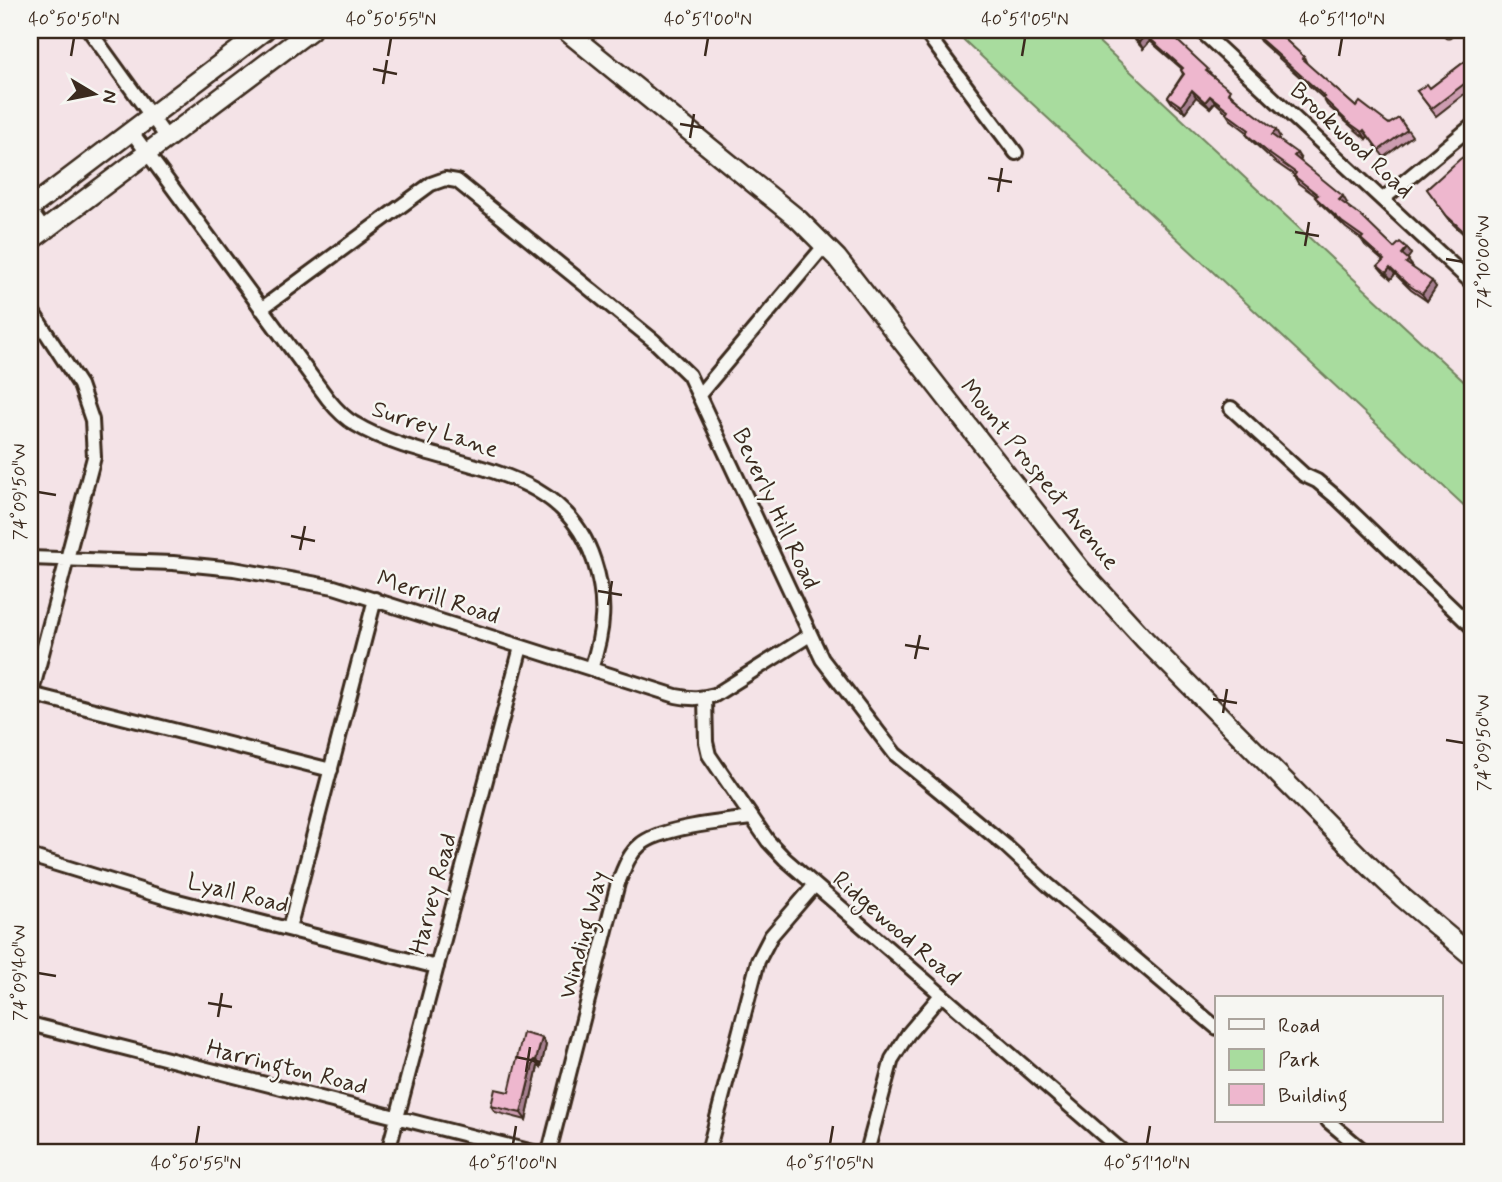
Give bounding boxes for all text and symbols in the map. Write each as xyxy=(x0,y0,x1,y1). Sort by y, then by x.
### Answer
text: 40°50'50"N xyxy=(28,8,120,32)
text: 40°50'55"N xyxy=(346,8,436,32)
text: 40°51'00"N xyxy=(664,8,752,32)
text: 40°51'05"N xyxy=(981,8,1069,32)
text: 40°51'10"N xyxy=(1299,8,1385,32)
north arrow xyxy=(60,60,130,130)
street label: Brookwood Road xyxy=(1283,76,1419,206)
text: N xyxy=(96,88,123,105)
text: 74°10'00"W xyxy=(1472,215,1496,309)
street label: Mount Prospect Avenue xyxy=(952,373,1126,577)
street label: Surrey Lane xyxy=(368,394,503,466)
street label: Beverly Hill Road xyxy=(724,423,826,595)
text: 74°09'50"W xyxy=(8,444,32,540)
street label: Merrill Road xyxy=(373,564,503,632)
text: 74°09'50"W xyxy=(1472,695,1496,791)
street label: Harvey Road xyxy=(403,830,465,958)
street label: Ridgewood Road xyxy=(824,865,967,995)
street label: Lyall Road xyxy=(184,866,292,922)
street label: Winding Way xyxy=(552,868,619,1003)
text: 74°09'40"W xyxy=(8,925,32,1021)
legend xyxy=(1215,996,1442,1122)
text: Road xyxy=(1278,1012,1320,1040)
street label: Harrington Road xyxy=(203,1033,371,1106)
text: Park xyxy=(1278,1046,1320,1074)
text: Building xyxy=(1278,1082,1348,1112)
text: 40°50'55"N xyxy=(151,1152,241,1176)
text: 40°51'00"N xyxy=(469,1152,557,1176)
text: 40°51'05"N xyxy=(786,1152,874,1176)
text: 40°51'10"N xyxy=(1104,1152,1190,1176)

